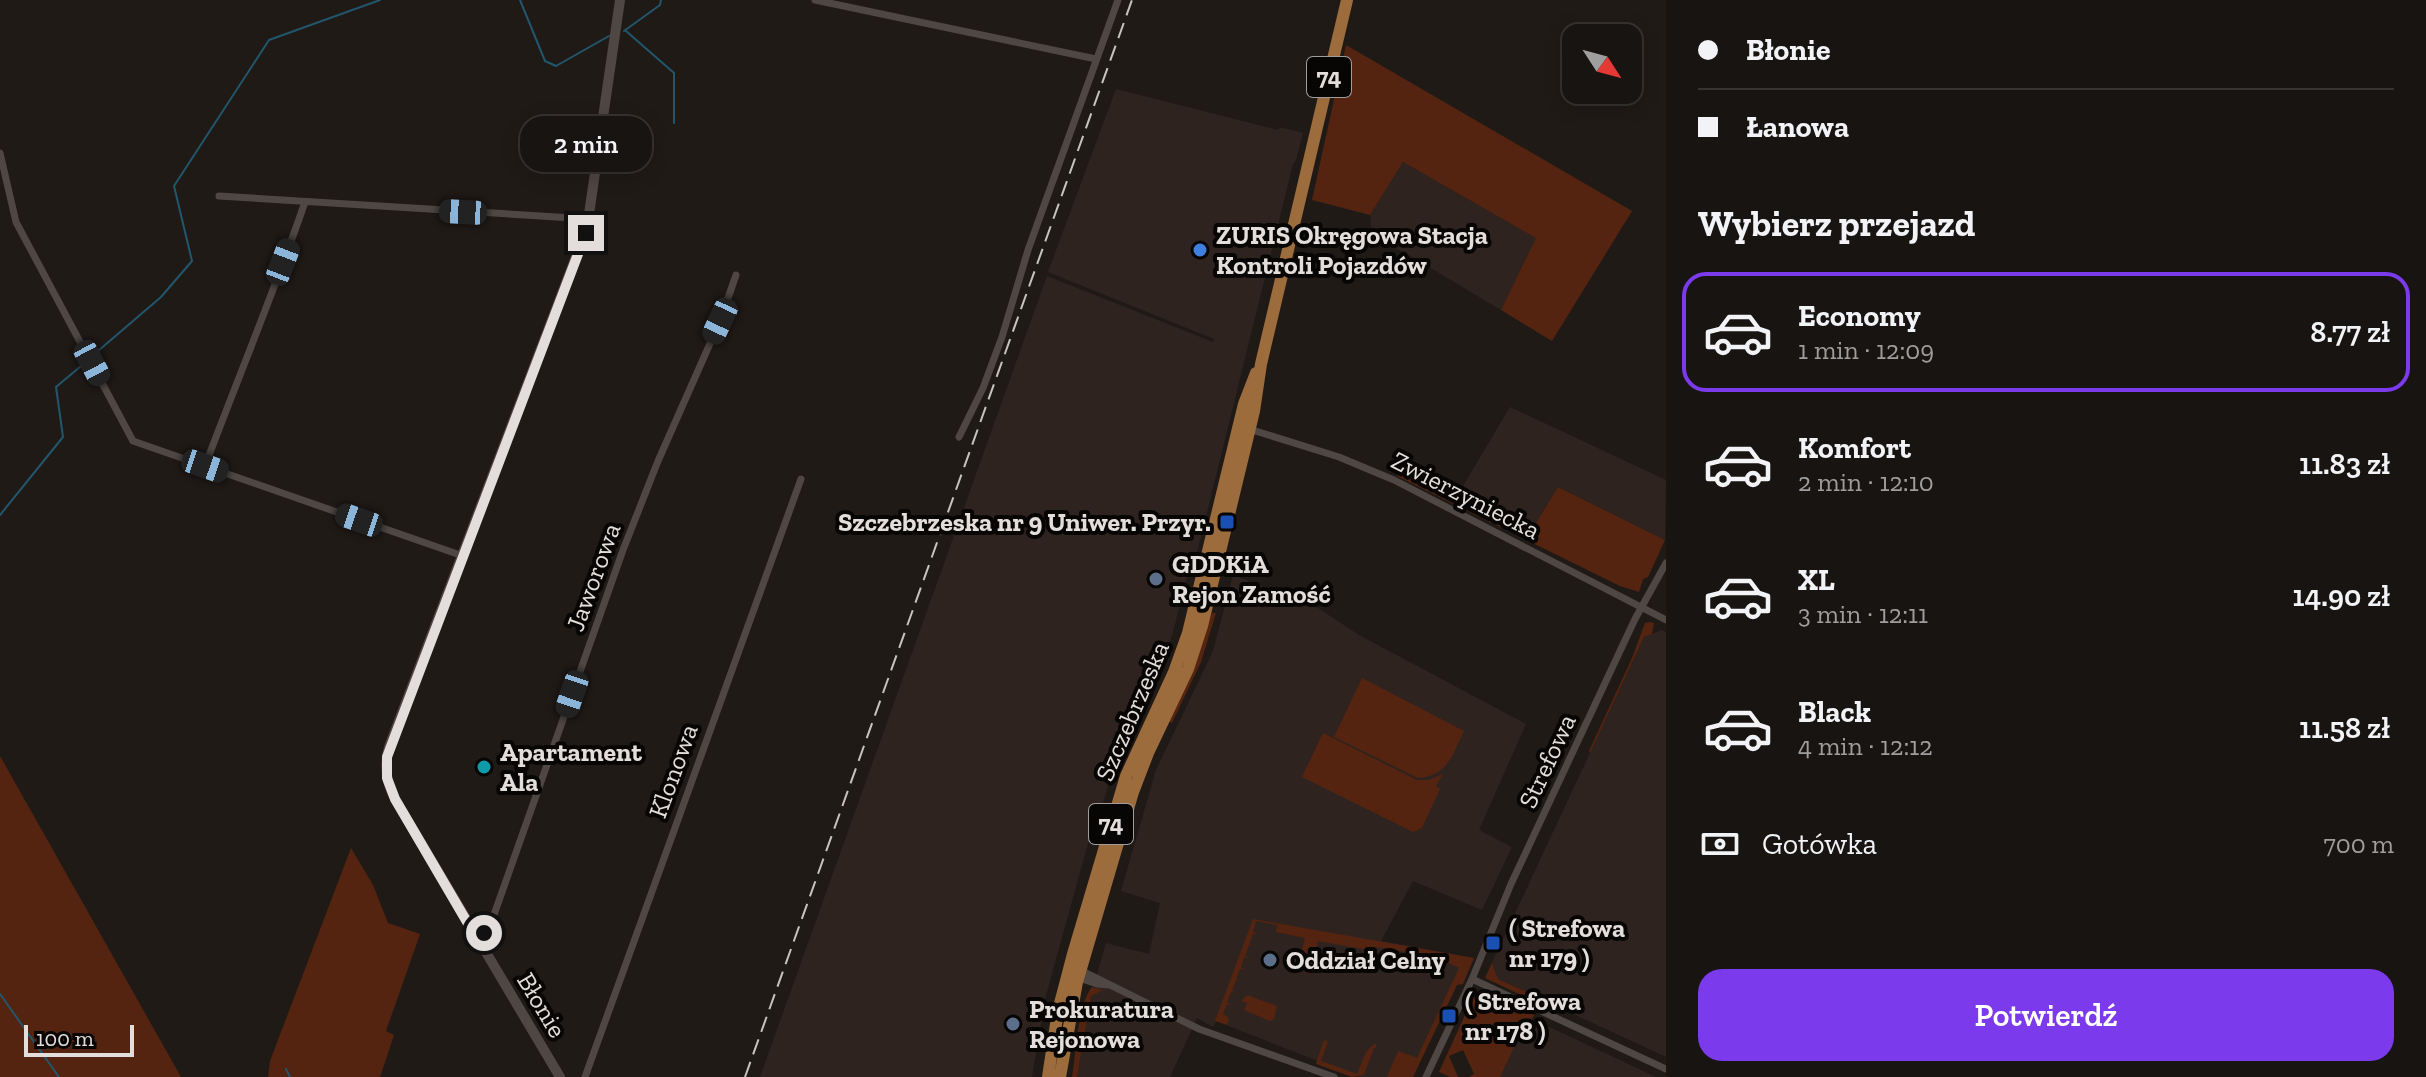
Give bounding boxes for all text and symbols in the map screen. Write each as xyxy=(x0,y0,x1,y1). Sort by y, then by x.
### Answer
north arrow xyxy=(1562,24,1642,104)
map controls xyxy=(1562,24,1642,104)
text: Błonie xyxy=(1746,32,1830,68)
road number: 74 xyxy=(1307,57,1351,97)
text: Łanowa xyxy=(1746,109,1849,145)
callout: 2 min xyxy=(520,117,652,173)
text: 2 min xyxy=(554,128,618,160)
car xyxy=(438,199,488,225)
text: Wybierz przejazd xyxy=(1698,202,1975,245)
route end xyxy=(568,215,604,251)
place label: ZURIS Okręgowa Stacja Kontroli Pojazdów xyxy=(1216,219,1488,281)
car xyxy=(263,235,303,289)
marker: ZURIS Okręgowa Stacja Kontroli Pojazdów xyxy=(1191,241,1209,259)
car xyxy=(699,294,741,348)
icon: car xyxy=(1702,296,1774,368)
text: Economy xyxy=(1798,298,1921,334)
text: 8.77 zł xyxy=(2310,314,2390,350)
text: 1 min · 12:09 xyxy=(1798,334,1934,366)
car xyxy=(70,336,114,390)
icon: car xyxy=(1702,428,1774,500)
text: Komfort xyxy=(1798,430,1911,466)
street label: Zwierzyniecka xyxy=(1386,444,1546,546)
text: 11.83 zł xyxy=(2299,446,2390,482)
car xyxy=(178,447,232,485)
text: 2 min · 12:10 xyxy=(1798,466,1934,498)
car xyxy=(332,501,386,539)
place label: Szczebrzeska nr 9 Uniwer. Przyr. xyxy=(838,506,1211,538)
marker: Szczebrzeska nr 9 Uniwer. Przyr. xyxy=(1218,513,1236,531)
street label: Jaworowa xyxy=(559,518,627,635)
place label: GDDKiA Rejon Zamość xyxy=(1172,548,1331,610)
icon: car xyxy=(1702,560,1774,632)
text: XL xyxy=(1798,562,1835,598)
marker: GDDKiA Rejon Zamość xyxy=(1147,570,1165,588)
text: 14.90 zł xyxy=(2293,578,2390,614)
text: 3 min · 12:11 xyxy=(1798,598,1928,630)
street label: Szczebrzeska xyxy=(1088,636,1176,786)
car xyxy=(553,667,591,721)
icon: car xyxy=(1702,692,1774,764)
text: Black xyxy=(1798,694,1871,730)
street label: Strefowa xyxy=(1511,708,1583,813)
text: 11.58 zł xyxy=(2299,710,2390,746)
street label: Klonowa xyxy=(641,719,705,822)
text: 4 min · 12:12 xyxy=(1798,730,1933,762)
place label: Apartament Ala xyxy=(500,736,642,798)
marker: Apartament Ala xyxy=(475,758,493,776)
road number: 74 xyxy=(1089,804,1133,844)
icon: cash xyxy=(1698,822,1742,866)
text: Gotówka xyxy=(1762,826,1877,862)
text: 700 m xyxy=(2323,828,2394,860)
place label: ( Strefowa nr 179 ) xyxy=(1509,912,1625,974)
route start xyxy=(466,915,502,951)
marker: ( Strefowa nr 179 ) xyxy=(1484,934,1502,952)
place label: Oddział Celny xyxy=(1286,944,1446,976)
marker: Oddział Celny xyxy=(1261,951,1279,969)
street label: Błonie xyxy=(510,967,574,1043)
button: Potwierdź xyxy=(1698,969,2394,1061)
place label: ( Strefowa nr 178 ) xyxy=(1465,985,1581,1047)
place label: Prokuratura Rejonowa xyxy=(1029,993,1174,1055)
marker: ( Strefowa nr 178 ) xyxy=(1440,1007,1458,1025)
marker: Prokuratura Rejonowa xyxy=(1004,1015,1022,1033)
scale bar xyxy=(24,1021,134,1057)
text: 100 m xyxy=(36,1025,94,1052)

